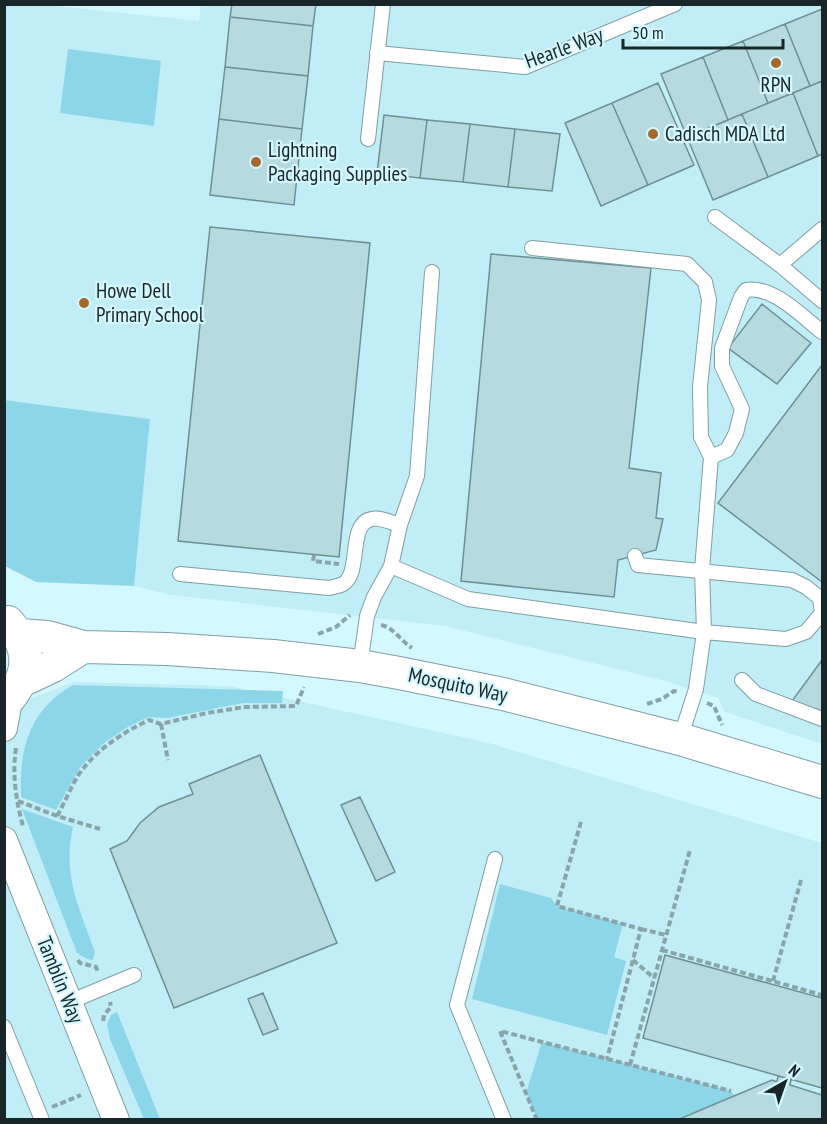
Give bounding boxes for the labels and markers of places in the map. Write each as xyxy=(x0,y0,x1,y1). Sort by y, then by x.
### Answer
marker: RPN xyxy=(769,56,783,70)
place label: RPN xyxy=(761,71,791,98)
place label: Cadisch MDA Ltd xyxy=(665,120,785,147)
marker: Cadisch MDA Ltd xyxy=(646,127,660,141)
place label: Lightning Packaging Supplies xyxy=(268,136,407,187)
marker: Lightning Packaging Supplies xyxy=(249,155,263,169)
place label: Howe Dell Primary School xyxy=(96,277,204,328)
marker: Howe Dell Primary School xyxy=(77,296,91,310)

